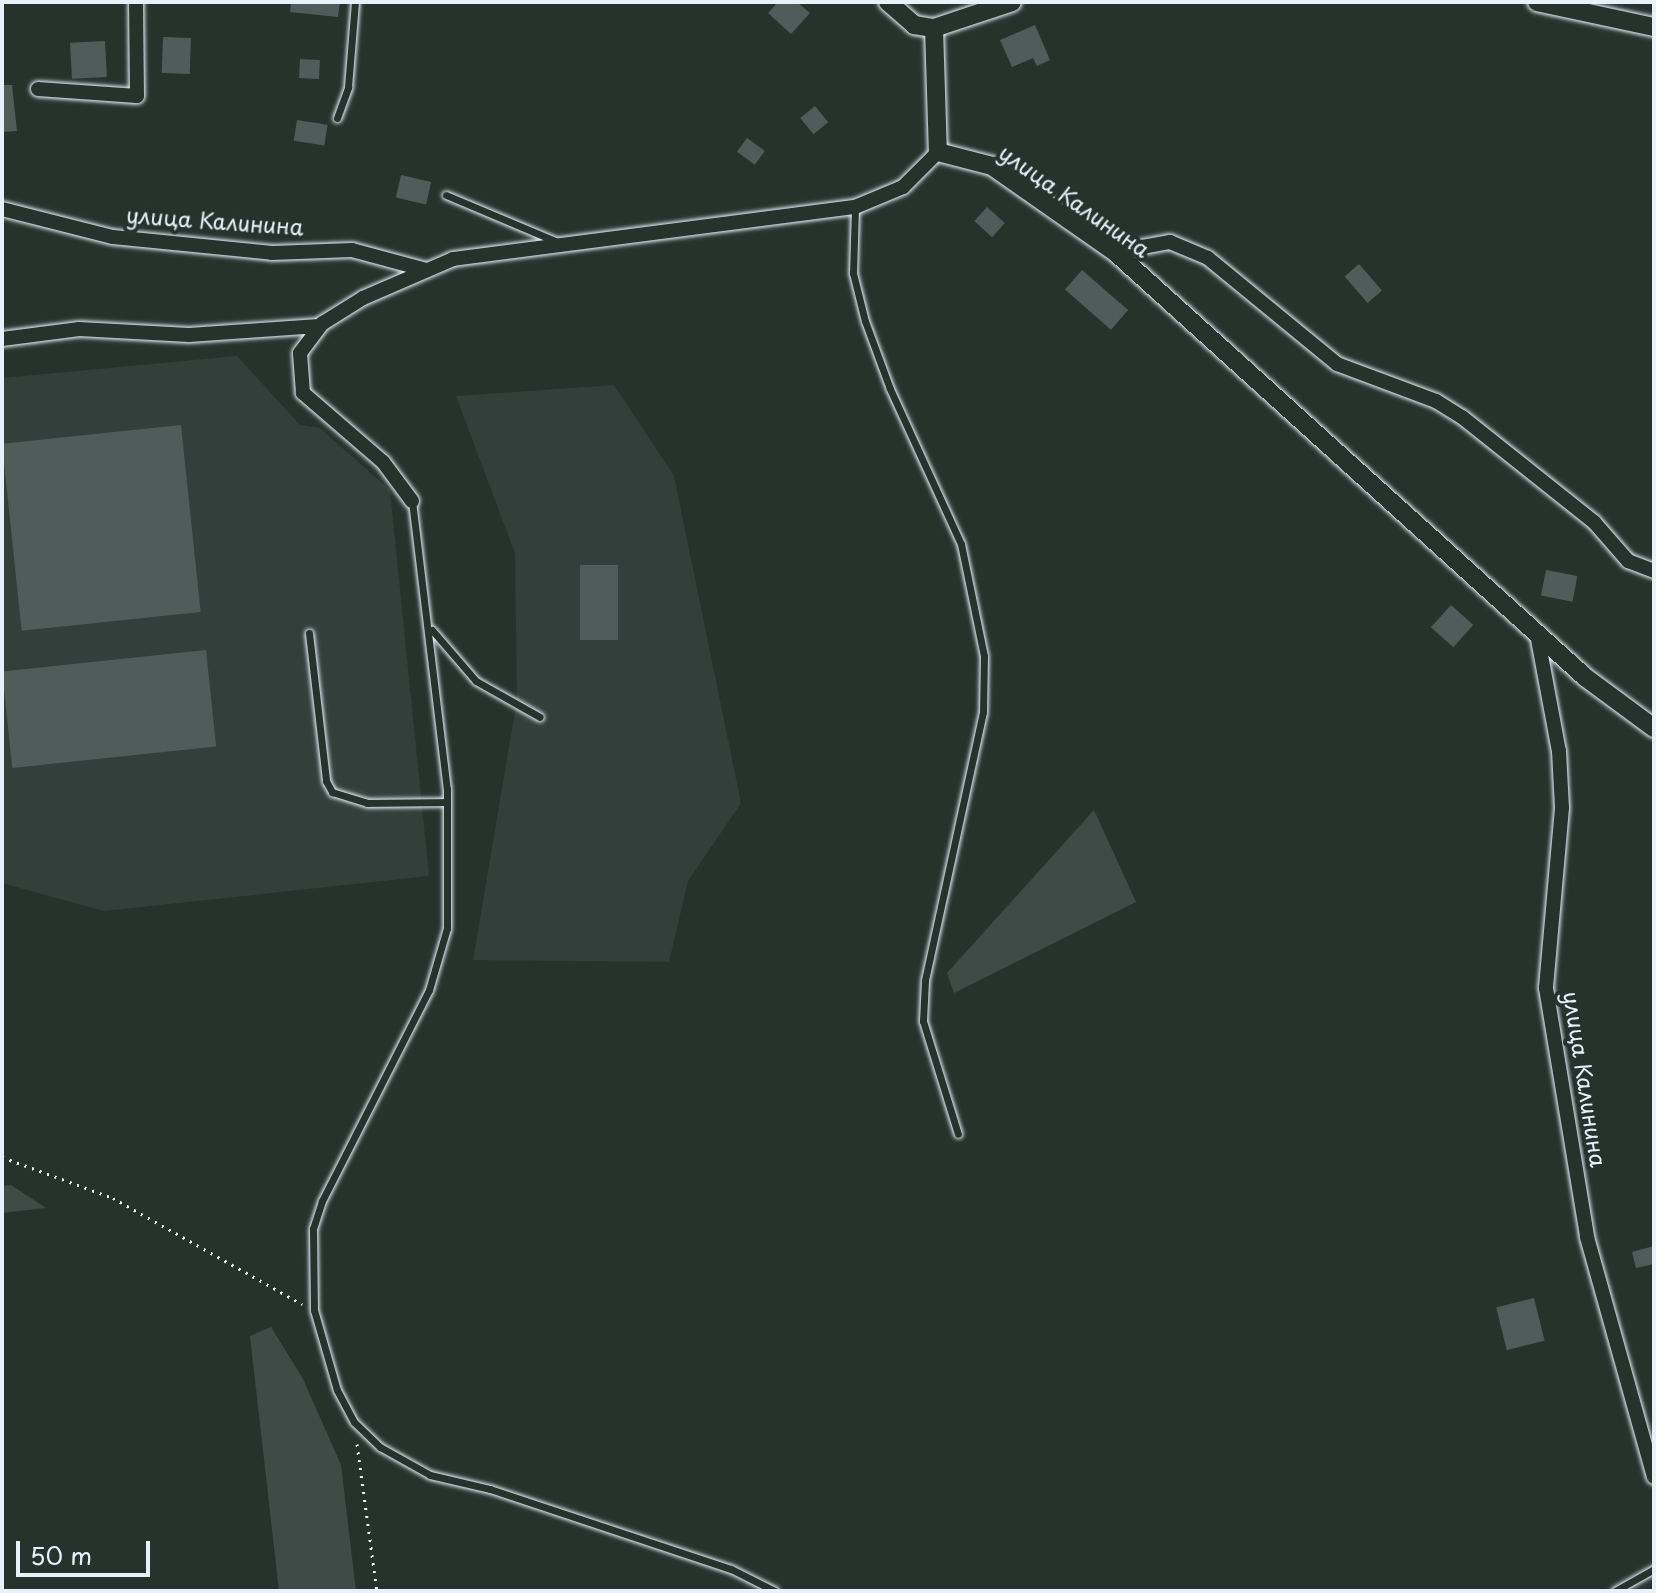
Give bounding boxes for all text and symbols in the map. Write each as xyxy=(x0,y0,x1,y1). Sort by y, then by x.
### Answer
street label: улица Калинина xyxy=(994,138,1156,262)
street label: улица Калинина xyxy=(125,201,305,239)
street label: улица Калинина xyxy=(1559,989,1613,1169)
scale bar xyxy=(20,1525,154,1575)
text: 50 m xyxy=(30,1537,92,1573)

